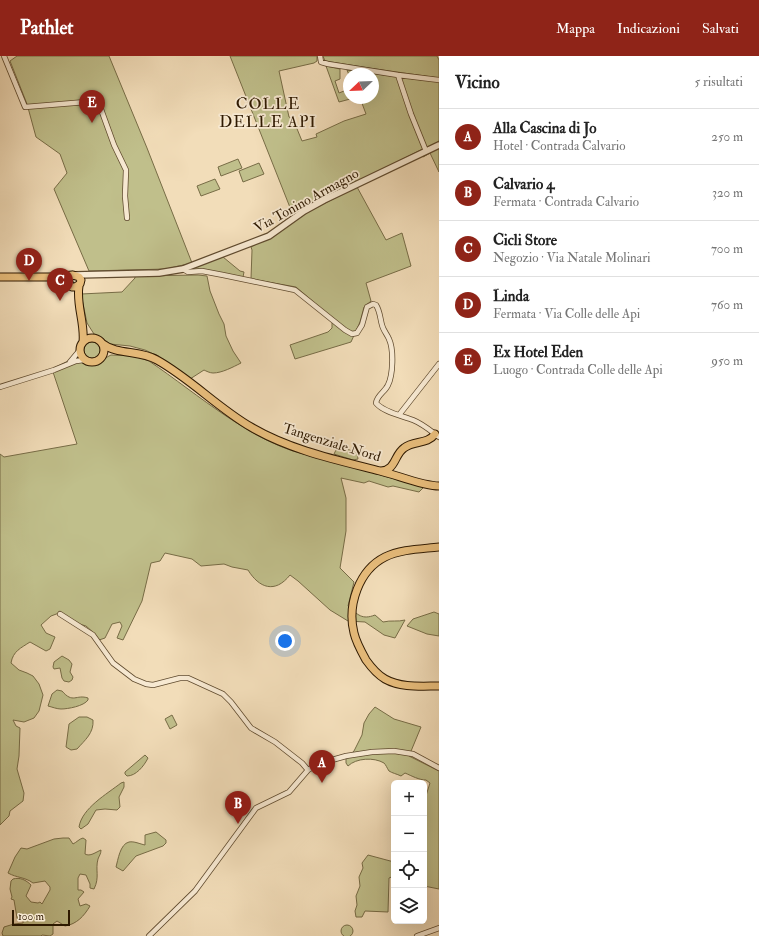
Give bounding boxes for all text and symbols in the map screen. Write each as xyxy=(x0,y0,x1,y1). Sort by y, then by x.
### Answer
text: Pathlet xyxy=(20,16,74,40)
text: Mappa xyxy=(556,20,595,37)
text: Indicazioni xyxy=(617,20,680,37)
text: Salvati xyxy=(702,20,739,37)
north arrow xyxy=(343,68,379,104)
text: Vicino xyxy=(455,72,500,93)
text: 5 risultati xyxy=(695,74,743,90)
pin: E xyxy=(79,90,105,123)
district label: COLLE DELLE API xyxy=(219,94,317,132)
text: Alla Cascina di Jo xyxy=(493,119,596,138)
text: A xyxy=(464,129,472,145)
text: 250 m xyxy=(711,129,743,145)
text: Hotel · Contrada Calvario xyxy=(493,138,626,154)
street label: Via Tonino Armagno xyxy=(251,165,362,236)
text: Calvario 4 xyxy=(493,175,554,194)
text: B xyxy=(464,185,472,201)
text: 320 m xyxy=(712,185,743,201)
text: Fermata · Contrada Calvario xyxy=(493,194,639,210)
text: Cicli Store xyxy=(493,231,557,250)
text: C xyxy=(463,241,473,257)
text: 700 m xyxy=(711,241,743,257)
pin: D xyxy=(16,248,42,281)
text: Negozio · Via Natale Molinari xyxy=(493,250,650,266)
pin: C xyxy=(47,268,73,301)
text: Linda xyxy=(493,287,529,306)
text: D xyxy=(463,297,473,313)
text: 760 m xyxy=(711,297,743,313)
text: Fermata · Via Colle delle Api xyxy=(493,306,640,322)
text: Ex Hotel Eden xyxy=(493,343,583,362)
text: E xyxy=(463,353,473,369)
text: 950 m xyxy=(711,353,743,369)
text: Luogo · Contrada Colle delle Api xyxy=(493,362,663,378)
street label: Tangenziale Nord xyxy=(281,420,383,465)
your location xyxy=(275,631,295,651)
pin: A xyxy=(309,750,335,783)
map controls xyxy=(391,780,427,924)
button: + xyxy=(391,780,427,816)
pin: B xyxy=(225,791,251,824)
button: − xyxy=(391,816,427,852)
button: locate xyxy=(391,852,427,888)
button: layers xyxy=(391,888,427,924)
scale bar xyxy=(12,908,70,927)
text: 100 m xyxy=(18,910,44,923)

